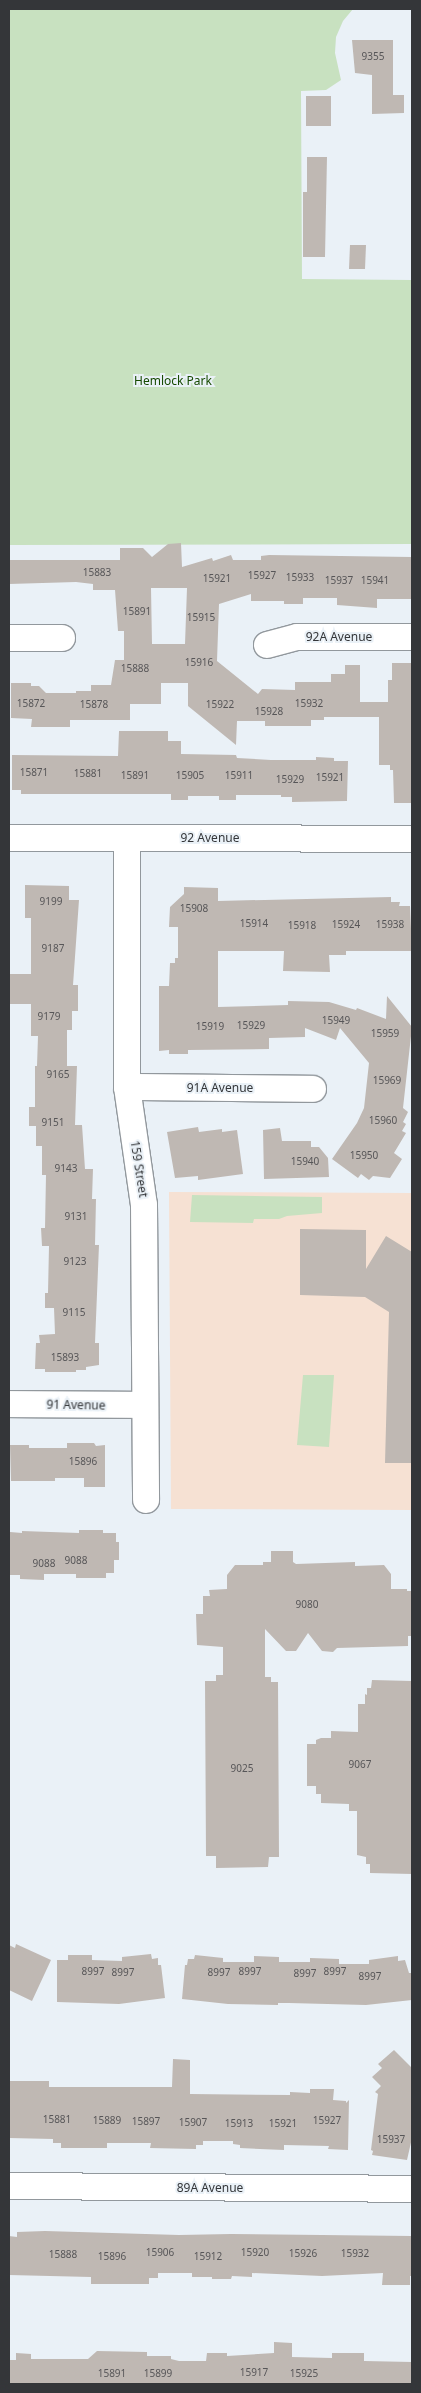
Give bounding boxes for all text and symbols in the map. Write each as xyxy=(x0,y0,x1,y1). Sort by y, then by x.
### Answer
house number: 9355 xyxy=(362,51,384,63)
park label: Hemlock Park xyxy=(134,374,212,388)
house number: 15883 xyxy=(83,567,111,579)
house number: 15927 xyxy=(248,570,276,582)
house number: 15933 xyxy=(286,572,314,584)
house number: 15921 xyxy=(203,573,231,585)
house number: 15937 xyxy=(325,575,353,587)
house number: 15941 xyxy=(361,575,389,587)
house number: 15891 xyxy=(123,606,151,618)
house number: 15915 xyxy=(187,612,215,624)
street label: 92A Avenue xyxy=(306,630,372,644)
house number: 15916 xyxy=(185,657,213,669)
house number: 15888 xyxy=(121,663,149,675)
house number: 15872 xyxy=(17,698,45,710)
house number: 15932 xyxy=(295,698,323,710)
house number: 15878 xyxy=(80,699,108,711)
house number: 15922 xyxy=(206,699,234,711)
house number: 15928 xyxy=(255,706,283,718)
house number: 15871 xyxy=(20,767,48,779)
house number: 15881 xyxy=(74,768,102,780)
house number: 15891 xyxy=(121,770,149,782)
house number: 15905 xyxy=(176,770,204,782)
house number: 15911 xyxy=(225,770,253,782)
house number: 15921 xyxy=(316,772,344,784)
house number: 15929 xyxy=(276,774,304,786)
street label: 92 Avenue xyxy=(181,831,239,845)
house number: 9199 xyxy=(40,896,62,908)
house number: 15908 xyxy=(180,903,208,915)
house number: 15914 xyxy=(240,918,268,930)
house number: 15924 xyxy=(332,919,360,931)
house number: 15938 xyxy=(376,919,404,931)
house number: 15918 xyxy=(288,920,316,932)
house number: 9187 xyxy=(42,943,64,955)
house number: 9179 xyxy=(38,1011,60,1023)
house number: 15949 xyxy=(322,1015,350,1027)
house number: 15929 xyxy=(237,1020,265,1032)
house number: 15919 xyxy=(196,1021,224,1033)
house number: 15959 xyxy=(371,1028,399,1040)
house number: 9165 xyxy=(47,1069,69,1081)
house number: 15969 xyxy=(373,1075,401,1087)
street label: 91A Avenue xyxy=(187,1081,253,1095)
house number: 15960 xyxy=(369,1115,397,1127)
house number: 9151 xyxy=(42,1117,64,1129)
street label: 159 Street xyxy=(127,1140,151,1198)
house number: 15950 xyxy=(350,1150,378,1162)
house number: 15940 xyxy=(291,1156,319,1168)
house number: 9143 xyxy=(55,1163,77,1175)
house number: 9131 xyxy=(65,1211,87,1223)
house number: 9123 xyxy=(64,1256,86,1268)
house number: 9115 xyxy=(63,1307,85,1319)
house number: 15893 xyxy=(51,1352,79,1364)
street label: 91 Avenue xyxy=(46,1397,106,1413)
house number: 15896 xyxy=(69,1456,97,1468)
house number: 9088 xyxy=(65,1555,87,1567)
house number: 9088 xyxy=(33,1558,55,1570)
house number: 9080 xyxy=(296,1599,318,1611)
house number: 9067 xyxy=(349,1759,371,1771)
house number: 9025 xyxy=(231,1763,253,1775)
house number: 8997 xyxy=(82,1966,104,1978)
house number: 8997 xyxy=(239,1966,261,1978)
house number: 8997 xyxy=(324,1966,346,1978)
house number: 8997 xyxy=(112,1967,134,1979)
house number: 8997 xyxy=(208,1967,230,1979)
house number: 8997 xyxy=(294,1968,316,1980)
house number: 8997 xyxy=(359,1971,381,1983)
house number: 15881 xyxy=(43,2114,71,2126)
house number: 15889 xyxy=(93,2115,121,2127)
house number: 15927 xyxy=(313,2115,341,2127)
house number: 15897 xyxy=(132,2116,160,2128)
house number: 15907 xyxy=(179,2117,207,2129)
house number: 15913 xyxy=(225,2118,253,2130)
house number: 15921 xyxy=(269,2118,297,2130)
house number: 15937 xyxy=(377,2134,405,2146)
street label: 89A Avenue xyxy=(177,2181,243,2195)
house number: 15906 xyxy=(146,2247,174,2259)
house number: 15920 xyxy=(241,2247,269,2259)
house number: 15926 xyxy=(289,2248,317,2260)
house number: 15932 xyxy=(341,2248,369,2260)
house number: 15888 xyxy=(49,2249,77,2261)
house number: 15896 xyxy=(98,2251,126,2263)
house number: 15912 xyxy=(194,2251,222,2263)
house number: 15917 xyxy=(240,2367,268,2379)
house number: 15891 xyxy=(98,2368,126,2380)
house number: 15899 xyxy=(144,2368,172,2380)
house number: 15925 xyxy=(290,2368,318,2380)

